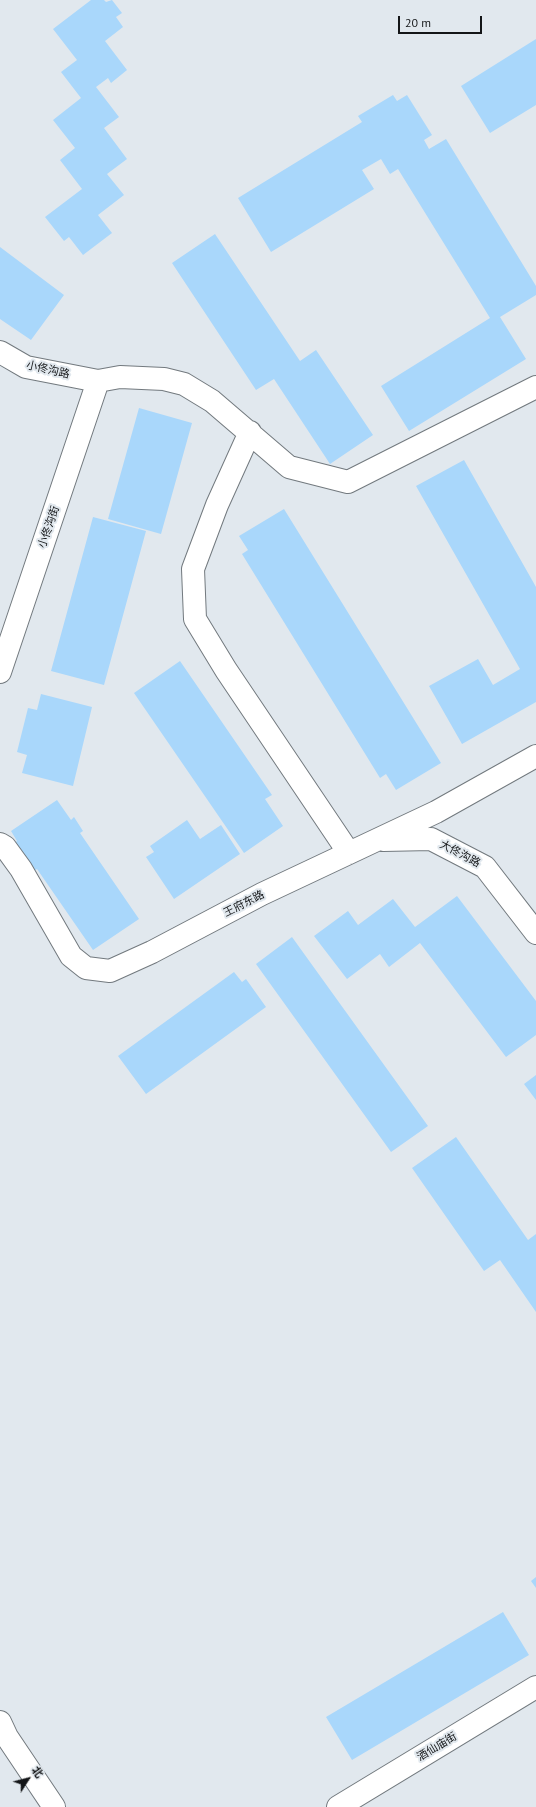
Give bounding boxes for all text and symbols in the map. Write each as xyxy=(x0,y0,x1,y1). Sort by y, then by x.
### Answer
scale bar xyxy=(400,8,484,34)
text: 20 m xyxy=(405,15,431,30)
street label: 小佟沟路 xyxy=(25,359,71,381)
street label: 小佟沟街 xyxy=(36,504,62,550)
street label: 大佟沟路 xyxy=(437,838,483,870)
street label: 王府东路 xyxy=(221,888,267,920)
street label: 酒仙庙街 xyxy=(415,1730,459,1764)
north arrow xyxy=(8,1759,48,1799)
text: 北 xyxy=(29,1763,47,1781)

